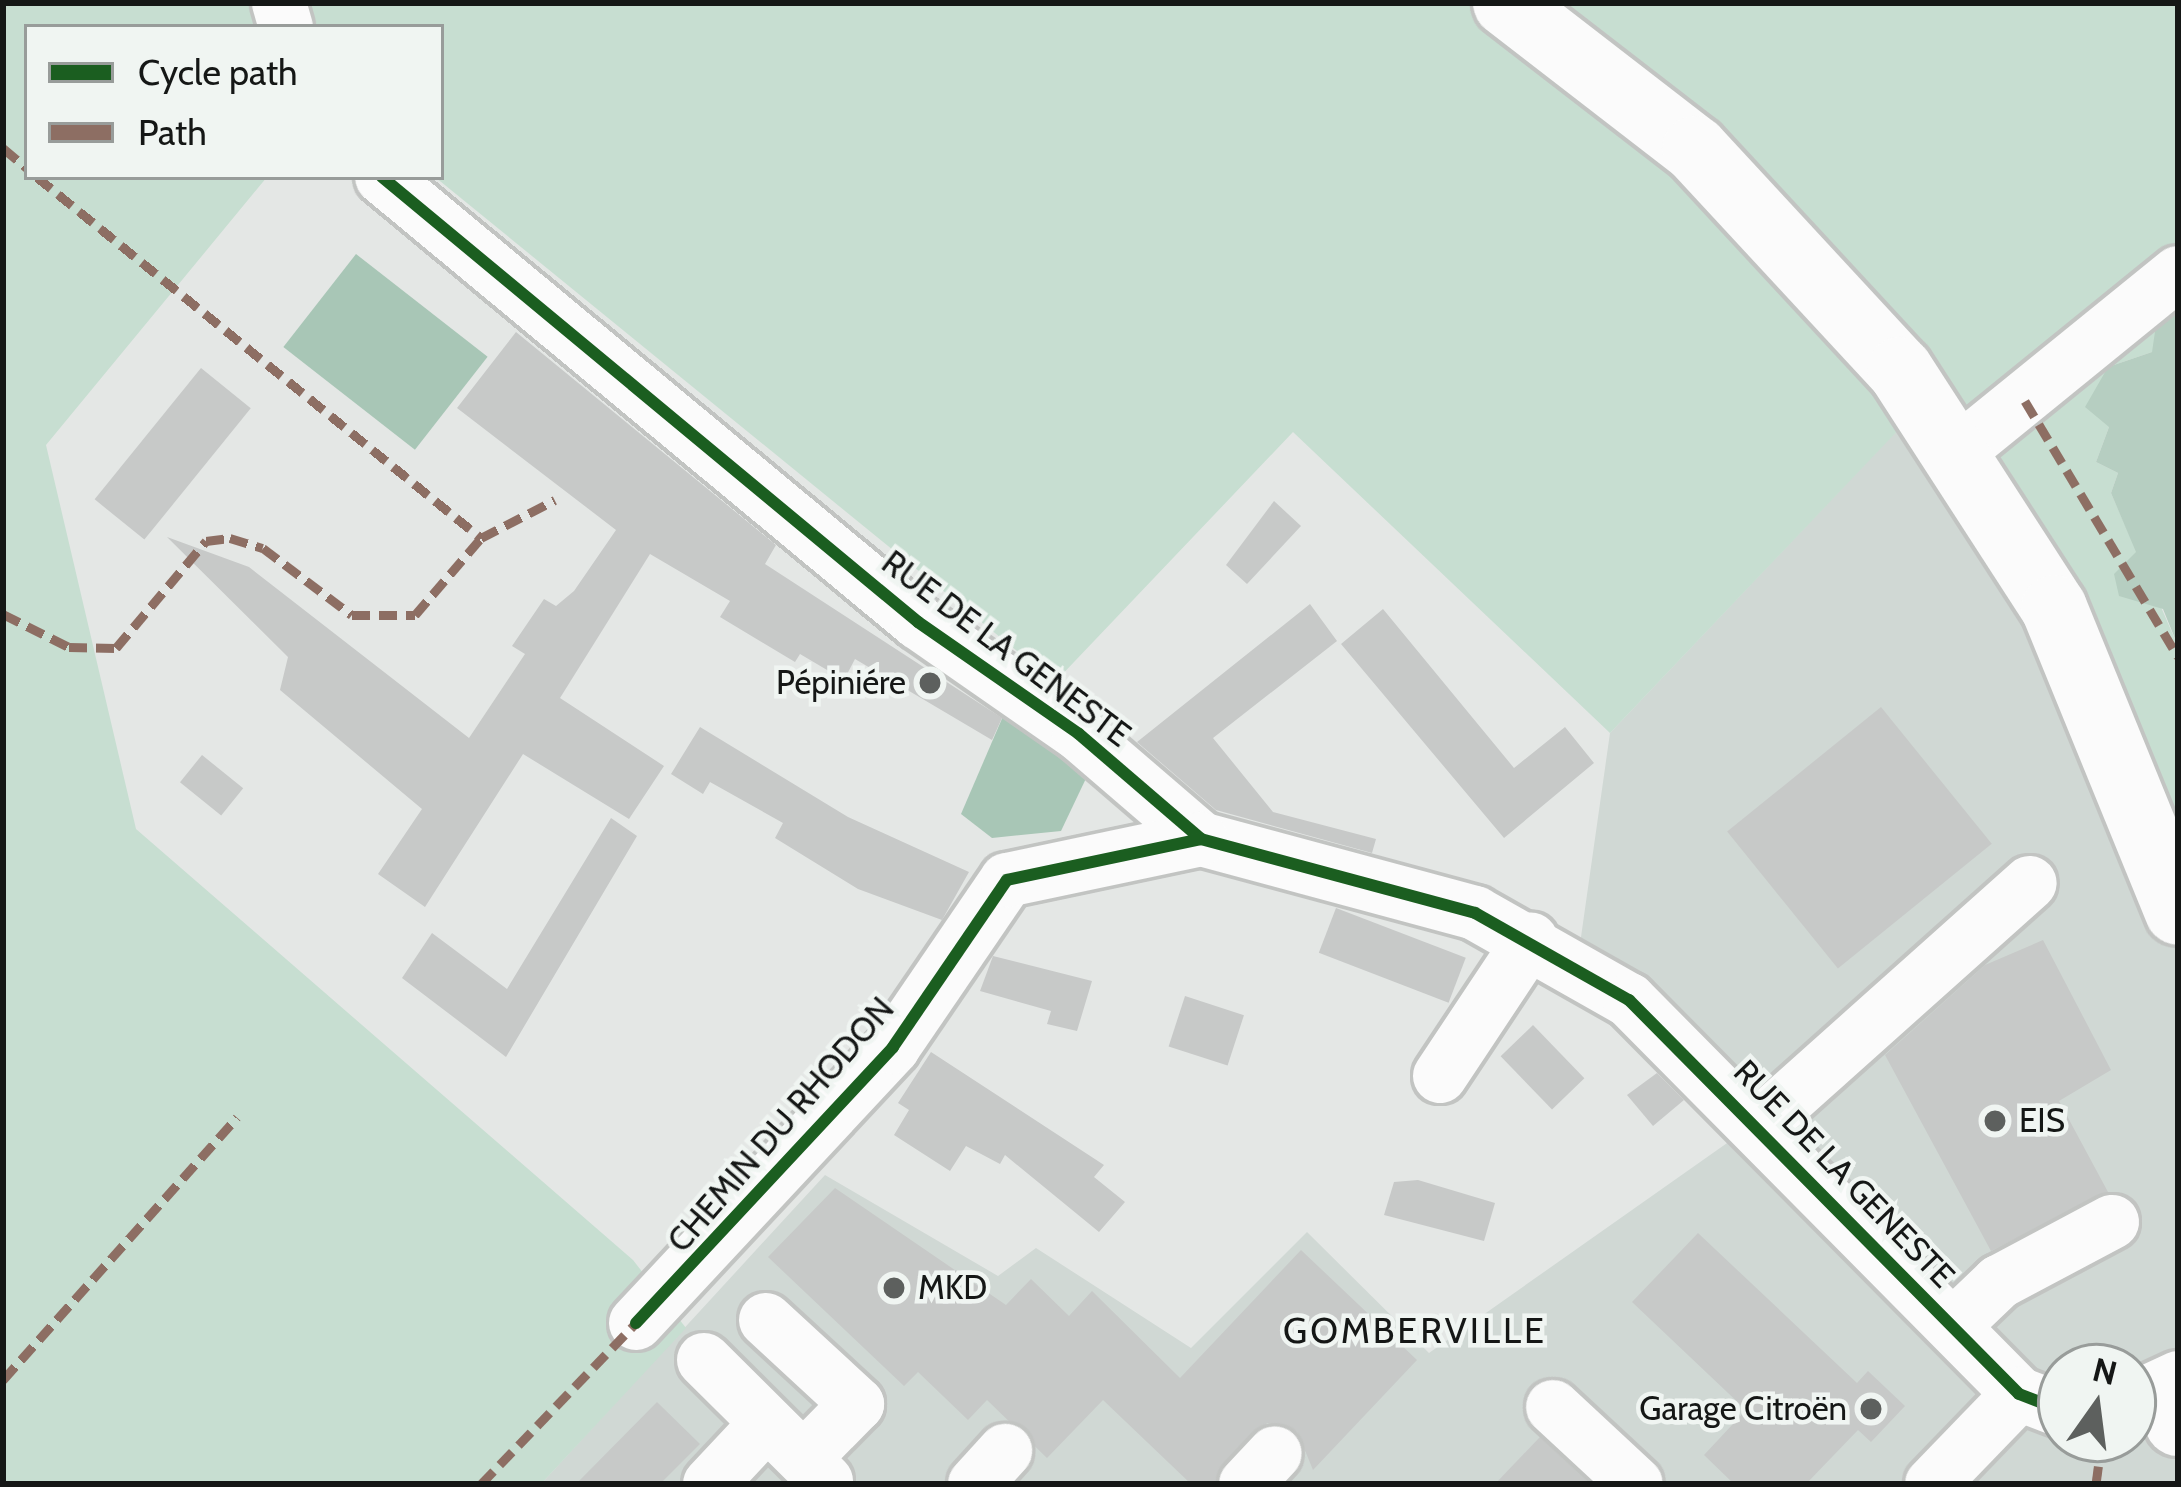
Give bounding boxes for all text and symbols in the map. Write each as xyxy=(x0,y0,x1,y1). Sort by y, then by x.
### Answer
legend xyxy=(24,24,444,180)
text: Cycle path xyxy=(138,50,298,94)
text: Path xyxy=(138,110,207,154)
street label: RUE DE LA GENESTE xyxy=(874,543,1138,755)
place label: Pépiniére xyxy=(776,663,906,703)
marker: Pépiniére xyxy=(917,670,943,696)
street label: CHEMIN DU RHODON xyxy=(660,990,902,1260)
street label: RUE DE LA GENESTE xyxy=(1725,1052,1963,1296)
place label: EIS xyxy=(2019,1101,2065,1141)
marker: EIS xyxy=(1982,1108,2008,1134)
place label: MKD xyxy=(918,1268,987,1308)
marker: MKD xyxy=(881,1275,907,1301)
district label: GOMBERVILLE xyxy=(1283,1309,1547,1353)
north arrow xyxy=(2037,1343,2157,1463)
text: N xyxy=(2089,1349,2121,1393)
place label: Garage Citroën xyxy=(1639,1389,1847,1429)
marker: Garage Citroën xyxy=(1858,1396,1884,1422)

